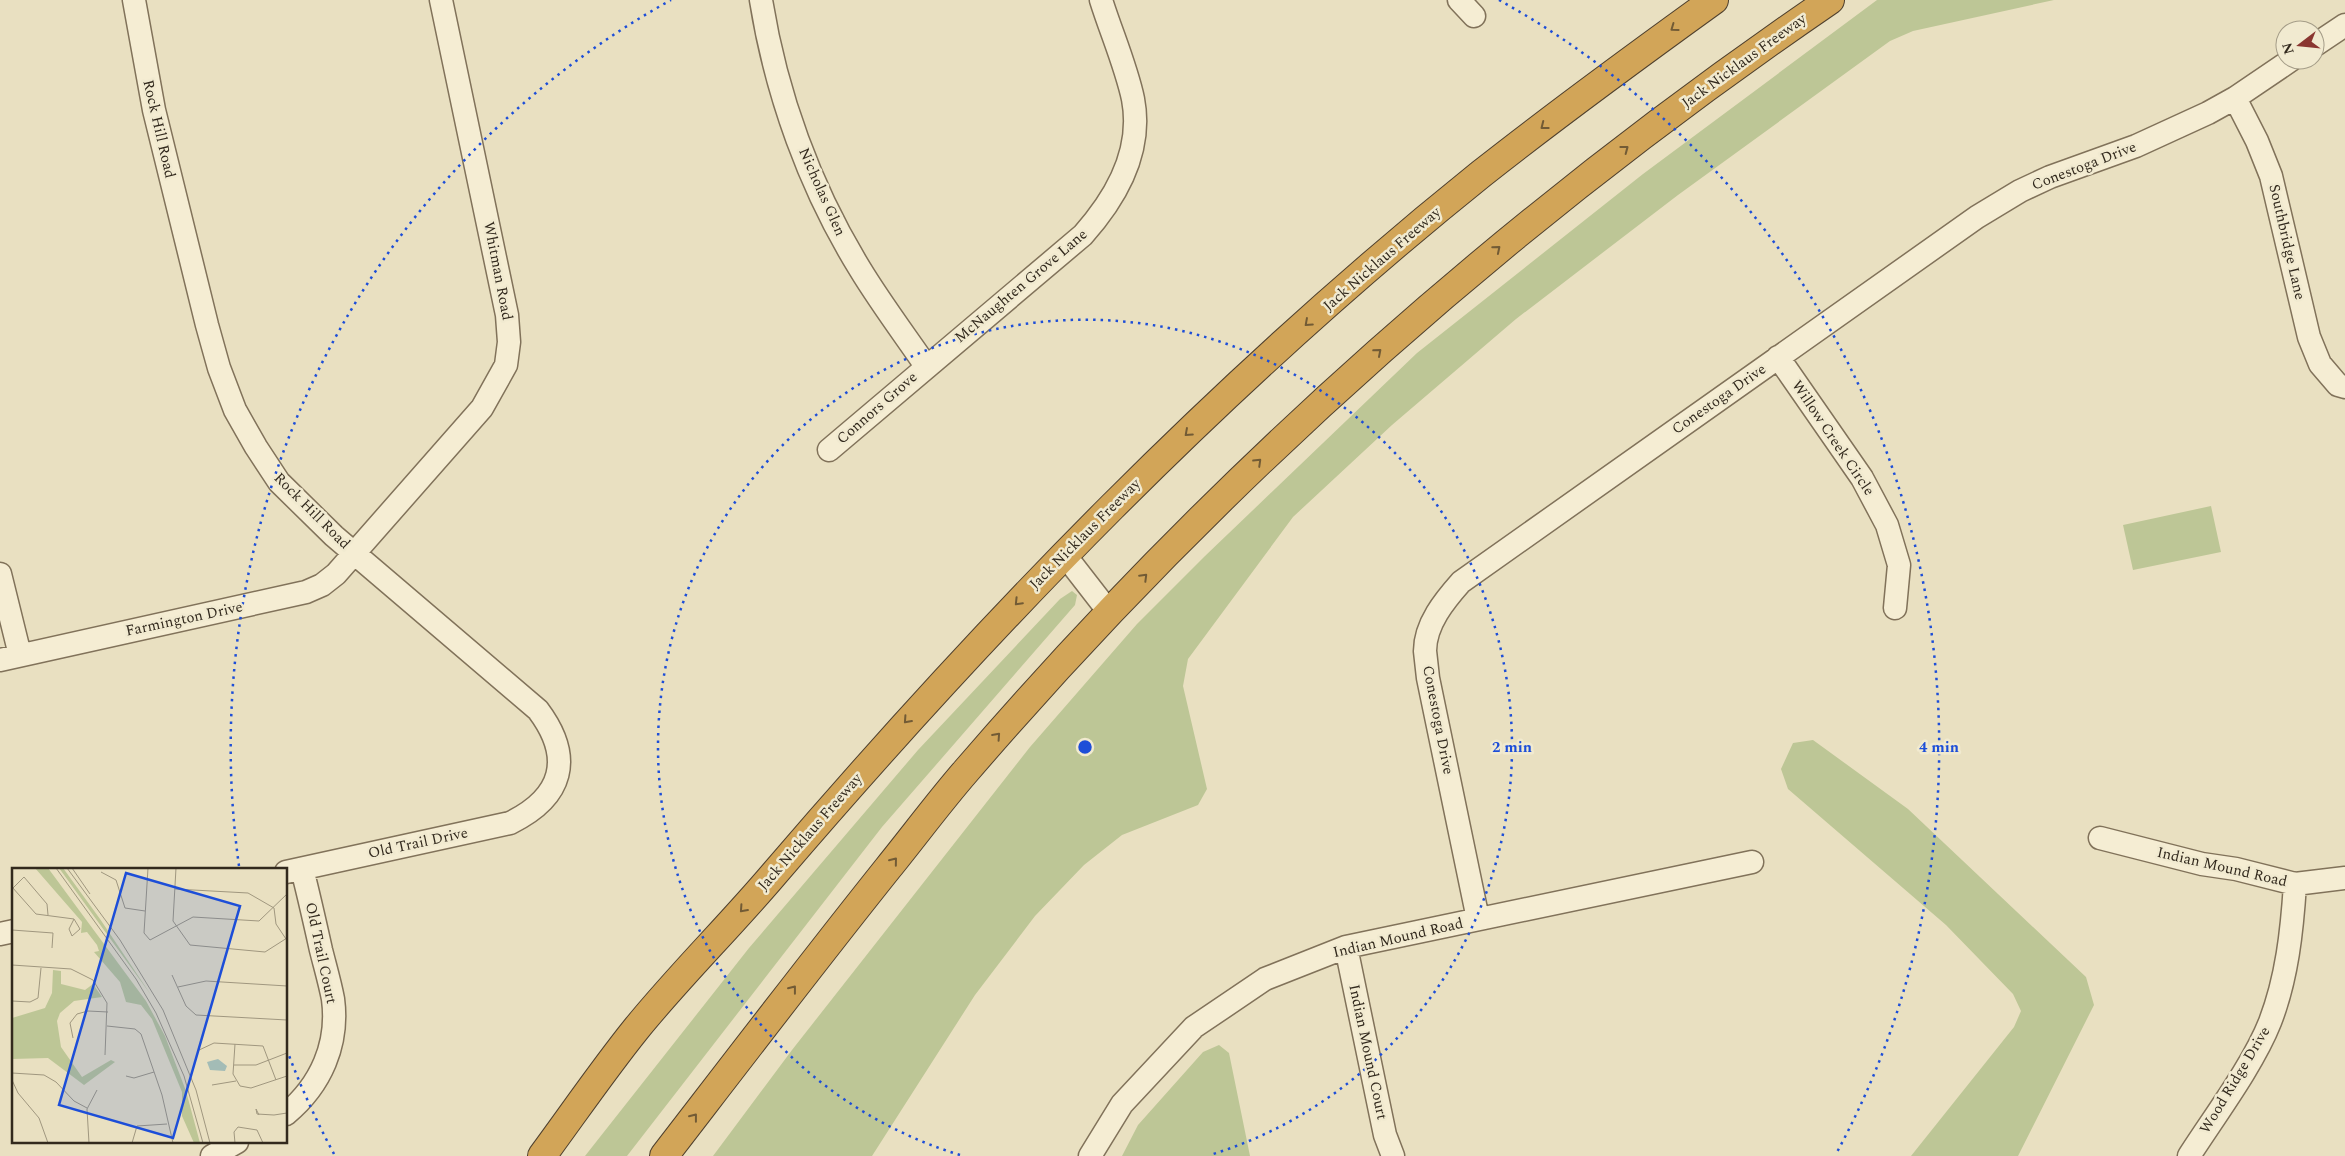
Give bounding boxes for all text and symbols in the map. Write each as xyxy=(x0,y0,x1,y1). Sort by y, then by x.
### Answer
street label: Jack Nicklaus Freeway xyxy=(1677,7,1812,114)
north arrow xyxy=(2275,20,2325,70)
one-way arrow xyxy=(1671,23,1680,31)
text: N xyxy=(2276,40,2300,57)
street label: Rock Hill Road xyxy=(136,77,182,181)
one-way arrow xyxy=(1541,120,1550,128)
street label: Conestoga Drive xyxy=(2028,135,2140,197)
street label: Nicholas Glen xyxy=(792,144,852,240)
one-way arrow xyxy=(1619,146,1628,154)
street label: Southbridge Lane xyxy=(2263,182,2311,302)
street label: Jack Nicklaus Freeway xyxy=(1318,201,1447,317)
street label: Whitman Road xyxy=(477,220,519,322)
street label: McNaughten Grove Lane xyxy=(949,223,1093,349)
one-way arrow xyxy=(1491,247,1500,255)
one-way arrow xyxy=(1305,317,1314,326)
one-way arrow xyxy=(1373,349,1382,358)
street label: Conestoga Drive xyxy=(1667,358,1771,440)
street label: Connors Grove xyxy=(831,366,923,450)
street label: Willow Creek Circle xyxy=(1786,376,1880,500)
one-way arrow xyxy=(1185,427,1194,436)
one-way arrow xyxy=(1253,459,1262,468)
street label: Rock Hill Road xyxy=(268,467,356,555)
street label: Jack Nicklaus Freeway xyxy=(1024,472,1147,595)
one-way arrow xyxy=(1138,574,1147,583)
street label: Farmington Drive xyxy=(123,595,245,643)
one-way arrow xyxy=(1015,596,1024,605)
street label: Conestoga Drive xyxy=(1416,664,1460,776)
one-way arrow xyxy=(904,715,913,724)
one-way arrow xyxy=(991,733,1000,742)
text: 2 min xyxy=(1492,736,1532,759)
text: 4 min xyxy=(1919,736,1959,759)
centre of rings xyxy=(1076,738,1094,756)
street label: Jack Nicklaus Freeway xyxy=(752,767,868,896)
street label: Old Trail Drive xyxy=(366,821,470,865)
street label: Indian Mound Road xyxy=(2155,841,2289,893)
one-way arrow xyxy=(888,858,896,867)
inset map xyxy=(12,868,288,1144)
street label: Old Trail Court xyxy=(299,900,343,1006)
one-way arrow xyxy=(740,904,749,913)
street label: Indian Mound Road xyxy=(1331,912,1465,964)
street label: Indian Mound Court xyxy=(1342,982,1394,1122)
one-way arrow xyxy=(787,985,796,995)
street label: Wood Ridge Drive xyxy=(2194,1022,2276,1138)
one-way arrow xyxy=(688,1114,697,1123)

